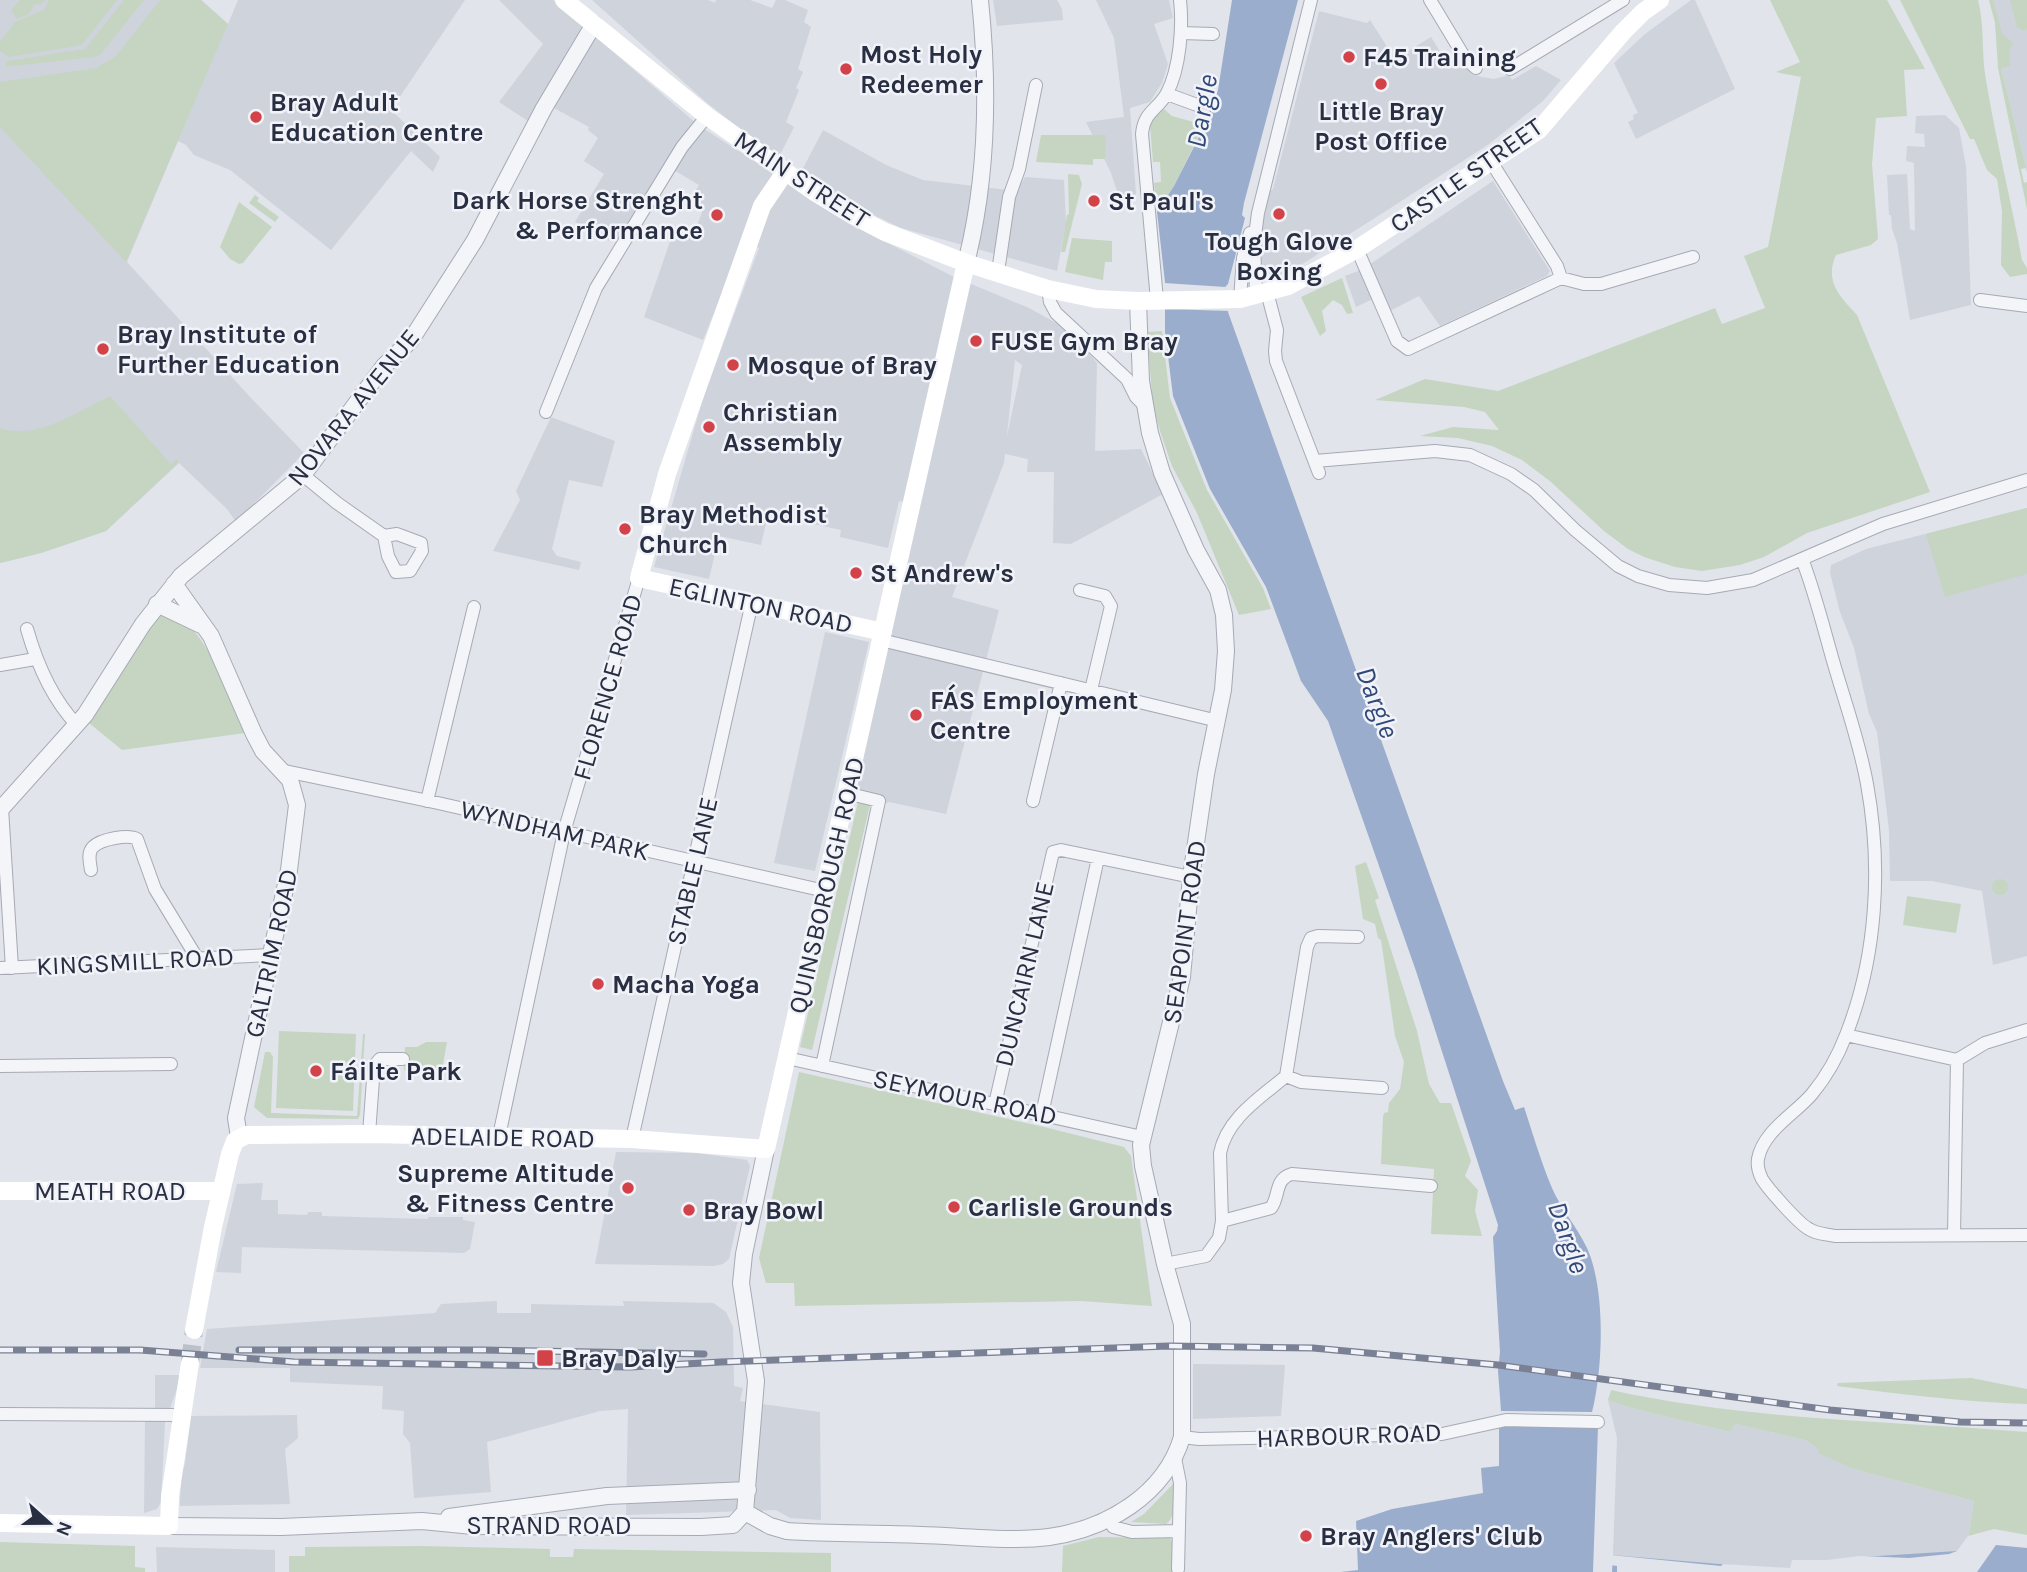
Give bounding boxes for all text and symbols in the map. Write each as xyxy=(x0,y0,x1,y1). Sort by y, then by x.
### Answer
place label: Most Holy Redeemer xyxy=(860,39,983,100)
place label: F45 Training xyxy=(1363,42,1516,73)
marker: F45 Training xyxy=(1341,49,1357,65)
marker: Most Holy Redeemer xyxy=(838,61,854,77)
water label: Dargle xyxy=(1179,72,1224,150)
marker: Little Bray Post Office xyxy=(1373,76,1389,92)
place label: Bray Adult Education Centre xyxy=(270,87,483,148)
place label: Little Bray Post Office xyxy=(1314,96,1448,157)
marker: Bray Adult Education Centre xyxy=(248,109,264,125)
street label: CASTLE STREET xyxy=(1384,111,1549,240)
street label: MAIN STREET xyxy=(728,124,875,235)
place label: Dark Horse Strenght & Performance xyxy=(452,185,703,246)
place label: St Paul's xyxy=(1108,186,1214,217)
marker: St Paul's xyxy=(1086,193,1102,209)
marker: Tough Glove Boxing xyxy=(1271,206,1287,222)
marker: Dark Horse Strenght & Performance xyxy=(709,207,725,223)
place label: Tough Glove Boxing xyxy=(1205,226,1353,287)
place label: Bray Institute of Further Education xyxy=(117,319,340,380)
street label: NOVARA AVENUE xyxy=(281,323,426,492)
place label: FUSE Gym Bray xyxy=(990,326,1178,357)
marker: FUSE Gym Bray xyxy=(968,333,984,349)
marker: Bray Institute of Further Education xyxy=(95,341,111,357)
place label: Mosque of Bray xyxy=(747,350,937,381)
marker: Mosque of Bray xyxy=(725,357,741,373)
place label: Christian Assembly xyxy=(723,397,842,458)
marker: Christian Assembly xyxy=(701,419,717,435)
place label: Bray Methodist Church xyxy=(639,499,827,560)
marker: Bray Methodist Church xyxy=(617,521,633,537)
place label: St Andrew's xyxy=(870,558,1014,589)
marker: St Andrew's xyxy=(848,565,864,581)
street label: EGLINTON ROAD xyxy=(666,571,856,640)
street label: FLORENCE ROAD xyxy=(566,590,649,784)
water label: Dargle xyxy=(1349,662,1406,743)
place label: FÁS Employment Centre xyxy=(930,684,1138,746)
marker: FÁS Employment Centre xyxy=(908,707,924,723)
street label: QUINSBOROUGH ROAD xyxy=(782,754,871,1016)
street label: WYNDHAM PARK xyxy=(457,794,653,867)
street label: STABLE LANE xyxy=(660,794,725,948)
street label: SEAPOINT ROAD xyxy=(1156,838,1213,1026)
street label: GALTRIM ROAD xyxy=(238,866,305,1040)
street label: DUNCAIRN LANE xyxy=(988,878,1061,1070)
street label: KINGSMILL ROAD xyxy=(35,941,235,982)
place label: Macha Yoga xyxy=(612,969,760,1000)
marker: Macha Yoga xyxy=(590,976,606,992)
place label: Fáilte Park xyxy=(330,1056,462,1087)
marker: Fáilte Park xyxy=(308,1063,324,1079)
street label: SEYMOUR ROAD xyxy=(870,1063,1060,1132)
street label: ADELAIDE ROAD xyxy=(411,1120,595,1155)
place label: Supreme Altitude & Fitness Centre xyxy=(397,1158,614,1219)
street label: MEATH ROAD xyxy=(34,1176,186,1207)
marker: Supreme Altitude & Fitness Centre xyxy=(620,1180,636,1196)
place label: Carlisle Grounds xyxy=(968,1192,1173,1223)
place label: Bray Bowl xyxy=(703,1195,824,1226)
water label: Dargle xyxy=(1541,1197,1596,1278)
marker: Carlisle Grounds xyxy=(946,1199,962,1215)
marker: Bray Bowl xyxy=(681,1202,697,1218)
place label: Bray Daly xyxy=(561,1343,677,1374)
marker: Bray Daly xyxy=(535,1348,555,1368)
street label: HARBOUR ROAD xyxy=(1256,1417,1442,1454)
north arrow xyxy=(14,1488,84,1558)
street label: STRAND ROAD xyxy=(466,1510,632,1541)
text: N xyxy=(51,1518,77,1539)
place label: Bray Anglers' Club xyxy=(1320,1521,1543,1552)
marker: Bray Anglers' Club xyxy=(1298,1528,1314,1544)

